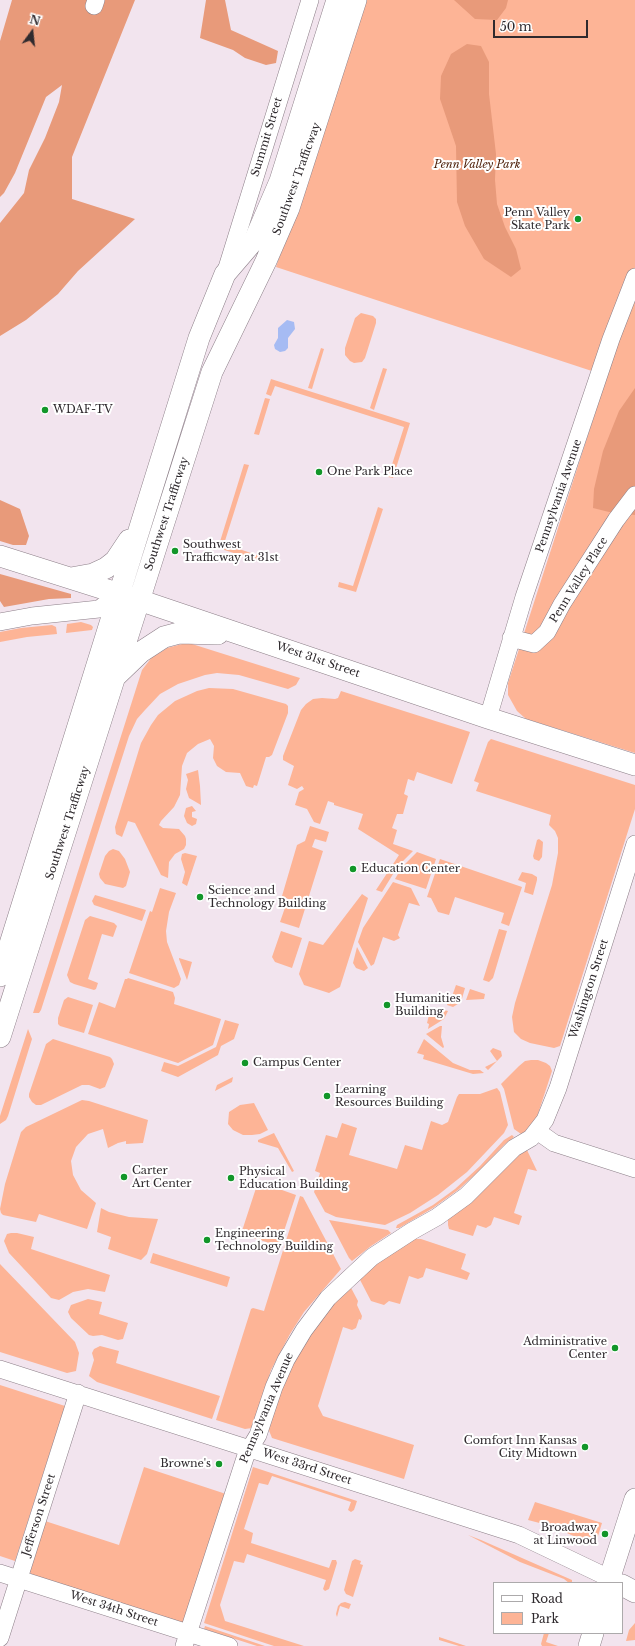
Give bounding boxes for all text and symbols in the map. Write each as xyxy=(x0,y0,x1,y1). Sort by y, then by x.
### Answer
north arrow xyxy=(12,12,52,52)
text: N xyxy=(28,12,42,29)
scale bar xyxy=(495,12,590,38)
text: 50 m xyxy=(500,19,532,34)
street label: Summit Street xyxy=(249,96,285,178)
street label: Southwest Trafficway xyxy=(270,121,324,237)
park label: Penn Valley Park xyxy=(434,158,520,172)
place label: Penn Valley Skate Park xyxy=(504,206,570,232)
marker: Penn Valley Skate Park xyxy=(573,214,583,224)
place label: WDAF-TV xyxy=(53,403,113,417)
marker: WDAF-TV xyxy=(40,405,50,415)
street label: Pennsylvania Avenue xyxy=(533,438,585,554)
street label: Southwest Trafficway xyxy=(142,455,192,573)
place label: One Park Place xyxy=(327,465,413,479)
marker: One Park Place xyxy=(314,467,324,477)
street label: Penn Valley Place xyxy=(547,535,611,625)
place label: Southwest Trafficway at 31st xyxy=(183,538,279,564)
marker: Southwest Trafficway at 31st xyxy=(170,546,180,556)
street label: West 31st Street xyxy=(274,639,362,681)
street label: Southwest Trafficway xyxy=(43,764,93,882)
place label: Education Center xyxy=(361,862,460,876)
marker: Education Center xyxy=(348,864,358,874)
place label: Science and Technology Building xyxy=(208,884,326,910)
marker: Science and Technology Building xyxy=(195,892,205,902)
street label: Washington Street xyxy=(567,938,611,1040)
place label: Humanities Building xyxy=(395,992,461,1018)
marker: Humanities Building xyxy=(382,1000,392,1010)
place label: Campus Center xyxy=(253,1056,341,1070)
marker: Campus Center xyxy=(240,1058,250,1068)
place label: Learning Resources Building xyxy=(335,1083,443,1109)
marker: Learning Resources Building xyxy=(322,1091,332,1101)
place label: Carter Art Center xyxy=(132,1164,191,1190)
place label: Physical Education Building xyxy=(239,1165,348,1191)
marker: Carter Art Center xyxy=(119,1172,129,1182)
marker: Physical Education Building xyxy=(226,1173,236,1183)
place label: Engineering Technology Building xyxy=(215,1227,333,1253)
marker: Engineering Technology Building xyxy=(202,1235,212,1245)
place label: Administrative Center xyxy=(523,1335,607,1361)
marker: Administrative Center xyxy=(610,1343,620,1353)
street label: Pennsylvania Avenue xyxy=(238,1351,296,1465)
place label: Comfort Inn Kansas City Midtown xyxy=(464,1434,577,1460)
marker: Comfort Inn Kansas City Midtown xyxy=(580,1442,590,1452)
street label: West 33rd Street xyxy=(261,1446,353,1488)
place label: Browne's xyxy=(160,1457,211,1471)
marker: Browne's xyxy=(214,1459,224,1469)
street label: Jefferson Street xyxy=(19,1472,59,1558)
place label: Broadway at Linwood xyxy=(533,1521,597,1547)
marker: Broadway at Linwood xyxy=(600,1529,610,1539)
legend xyxy=(493,1582,623,1634)
street label: West 34th Street xyxy=(68,1589,160,1629)
text: Road xyxy=(531,1591,563,1606)
text: Park xyxy=(531,1611,559,1626)

